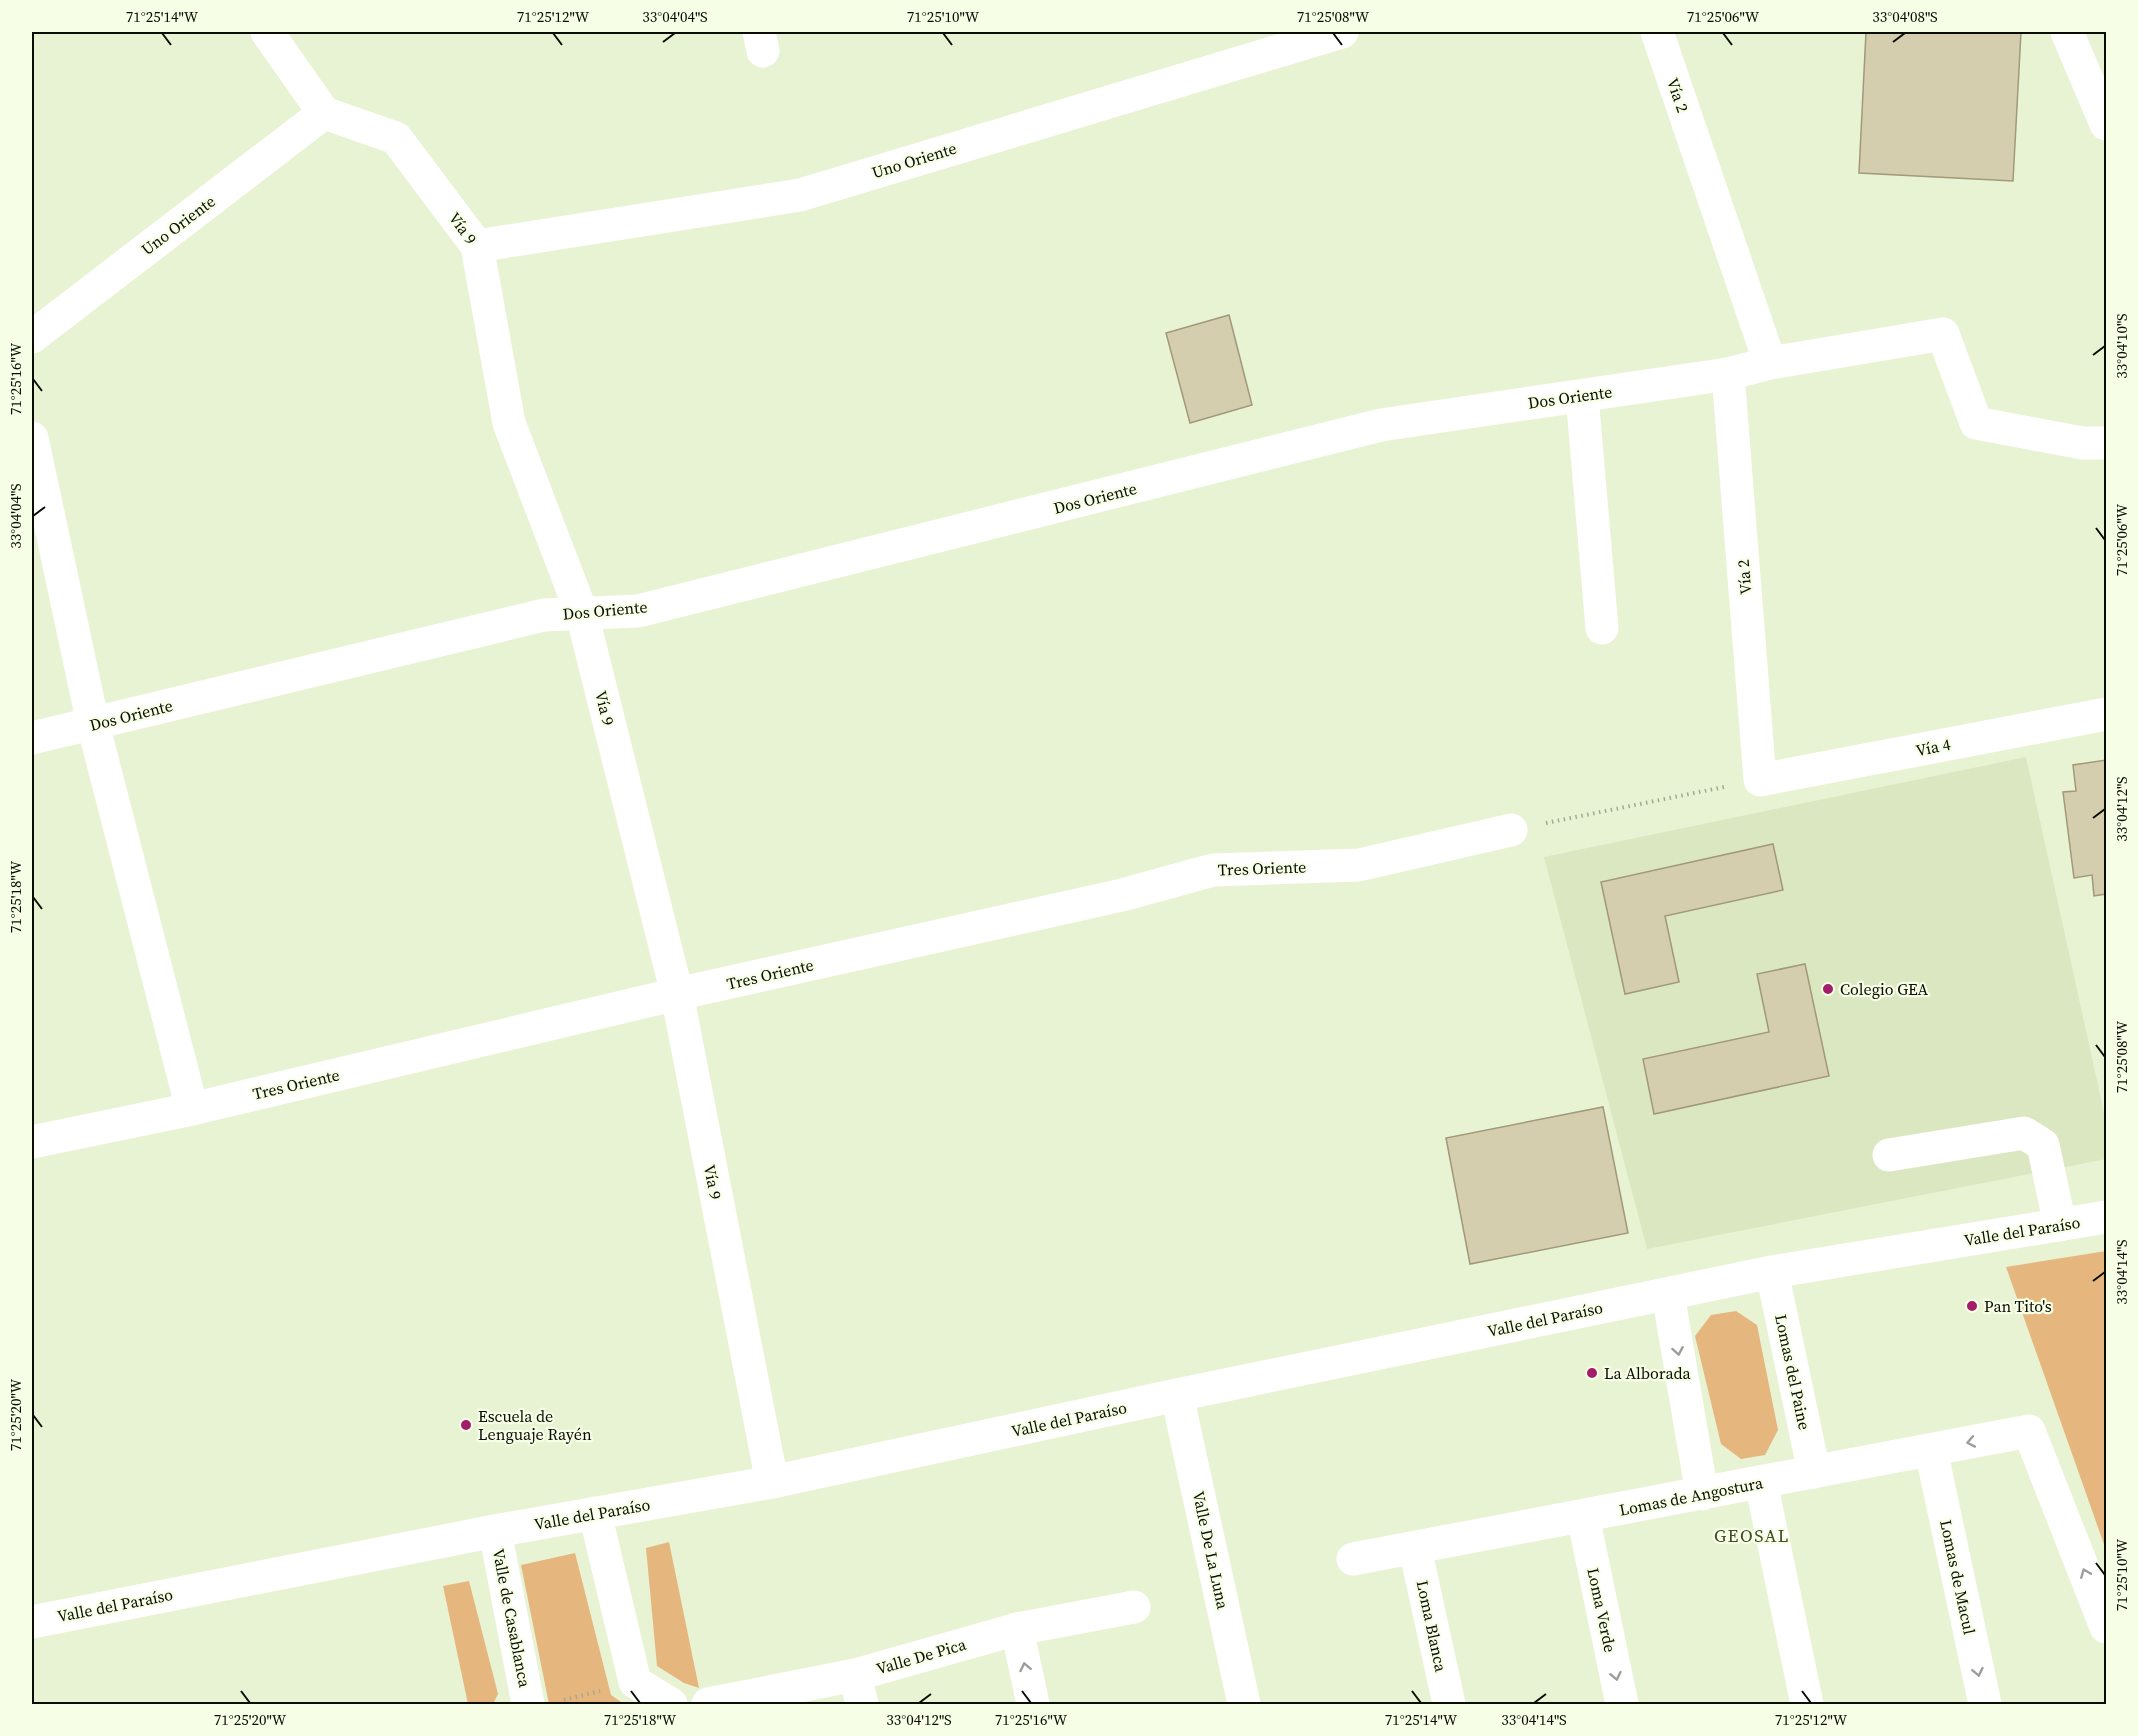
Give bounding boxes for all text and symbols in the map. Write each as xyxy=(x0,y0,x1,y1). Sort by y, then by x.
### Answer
text: 71°25'14"W xyxy=(126,6,199,27)
text: 71°25'12"W xyxy=(517,6,590,27)
text: 33°04'04"S xyxy=(642,6,708,27)
text: 71°25'10"W xyxy=(907,6,980,27)
text: 71°25'08"W xyxy=(1297,6,1370,27)
text: 71°25'06"W xyxy=(1687,6,1760,27)
text: 33°04'08"S xyxy=(1872,6,1938,27)
street label: Vía 2 xyxy=(1662,75,1694,115)
street label: Uno Oriente xyxy=(869,137,959,183)
street label: Uno Oriente xyxy=(136,190,220,260)
street label: Vía 9 xyxy=(444,207,482,249)
text: 33°04'10"S xyxy=(2111,313,2132,379)
text: 71°25'16"W xyxy=(5,342,26,415)
street label: Dos Oriente xyxy=(1526,380,1614,414)
street label: Dos Oriente xyxy=(1051,477,1139,519)
text: 33°04'04"S xyxy=(5,483,26,549)
text: 71°25'06"W xyxy=(2111,503,2132,576)
street label: Vía 2 xyxy=(1732,559,1756,595)
street label: Dos Oriente xyxy=(562,595,648,625)
street label: Vía 9 xyxy=(590,688,620,728)
street label: Dos Oriente xyxy=(87,694,175,736)
street label: Vía 4 xyxy=(1914,733,1952,761)
text: 33°04'12"S xyxy=(2111,776,2132,842)
street label: Tres Oriente xyxy=(1217,855,1307,881)
text: 71°25'18"W xyxy=(5,860,26,933)
street label: Tres Oriente xyxy=(724,953,816,995)
place label: Colegio GEA xyxy=(1840,978,1929,1000)
marker: Colegio GEA xyxy=(1821,982,1835,996)
text: 71°25'08"W xyxy=(2111,1020,2132,1093)
street label: Tres Oriente xyxy=(250,1063,342,1105)
street label: Vía 9 xyxy=(699,1163,727,1201)
street label: Valle del Paraíso xyxy=(1962,1211,2082,1251)
text: 33°04'14"S xyxy=(2111,1239,2132,1305)
place label: Pan Tito's xyxy=(1984,1295,2052,1317)
street label: Valle del Paraíso xyxy=(1485,1296,1605,1342)
marker: Pan Tito's xyxy=(1965,1299,1979,1313)
street label: Lomas del Paine xyxy=(1770,1312,1816,1432)
one-way arrow xyxy=(1671,1346,1684,1356)
place label: La Alborada xyxy=(1604,1362,1691,1384)
marker: La Alborada xyxy=(1585,1366,1599,1380)
text: 71°25'20"W xyxy=(5,1378,26,1451)
street label: Valle del Paraíso xyxy=(1009,1396,1129,1442)
place label: Escuela de Lenguaje Rayén xyxy=(478,1405,592,1445)
marker: Escuela de Lenguaje Rayén xyxy=(459,1418,473,1432)
one-way arrow xyxy=(1966,1435,1976,1448)
street label: Lomas de Angostura xyxy=(1617,1471,1766,1521)
street label: Valle De La Luna xyxy=(1188,1489,1234,1612)
street label: Valle del Paraíso xyxy=(532,1493,652,1535)
street label: Lomas de Macul xyxy=(1935,1518,1981,1637)
district label: GEOSAL xyxy=(1714,1523,1790,1548)
text: 71°25'10"W xyxy=(2111,1538,2132,1611)
street label: Valle de Casablanca xyxy=(488,1547,536,1690)
street label: Loma Verde xyxy=(1582,1566,1622,1654)
one-way arrow xyxy=(2080,1568,2092,1579)
street label: Loma Blanca xyxy=(1412,1578,1453,1675)
street label: Valle del Paraíso xyxy=(55,1583,175,1627)
street label: Valle De Pica xyxy=(873,1632,969,1679)
one-way arrow xyxy=(1019,1662,1032,1672)
one-way arrow xyxy=(1971,1666,1984,1676)
one-way arrow xyxy=(1609,1671,1622,1681)
text: 71°25'20"W xyxy=(214,1709,287,1730)
text: 71°25'18"W xyxy=(604,1709,677,1730)
text: 33°04'12"S xyxy=(886,1709,952,1730)
text: 71°25'16"W xyxy=(995,1709,1068,1730)
text: 71°25'14"W xyxy=(1385,1709,1458,1730)
text: 33°04'14"S xyxy=(1501,1709,1567,1730)
text: 71°25'12"W xyxy=(1775,1709,1848,1730)

